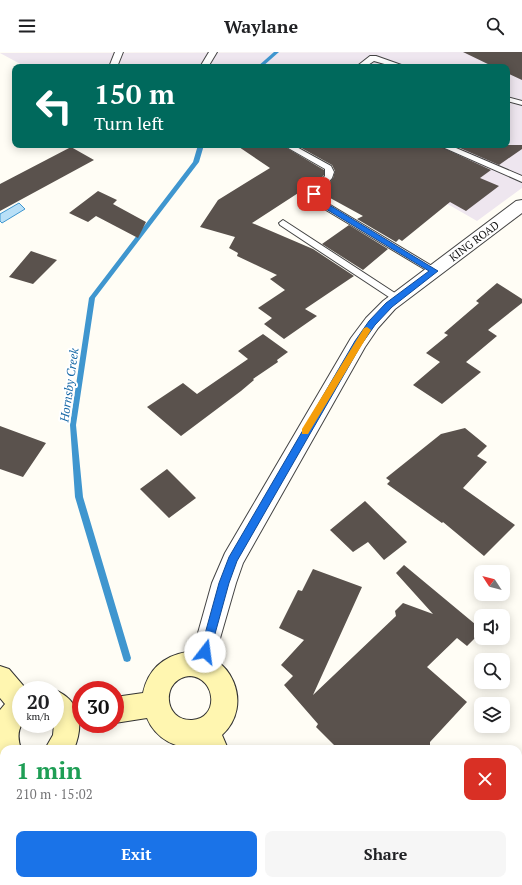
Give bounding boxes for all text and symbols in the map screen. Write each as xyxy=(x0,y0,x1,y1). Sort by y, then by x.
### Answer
text: Waylane xyxy=(224,14,298,38)
icon: menu xyxy=(16,15,38,37)
icon: search xyxy=(484,15,506,37)
text: 150 m xyxy=(94,75,175,112)
icon: left xyxy=(28,80,80,132)
text: Turn left xyxy=(94,111,164,135)
pin xyxy=(297,177,331,211)
icon: arrive xyxy=(303,183,325,205)
street label: KING ROAD xyxy=(446,218,502,264)
water label: Hornsby Creek xyxy=(56,347,82,424)
north arrow xyxy=(474,565,510,601)
map controls xyxy=(474,565,510,733)
button: sound xyxy=(474,609,510,645)
position arrow xyxy=(184,631,226,673)
button: search xyxy=(474,653,510,689)
speed limit sign: 30 xyxy=(72,681,124,733)
text: 20 xyxy=(27,688,49,715)
button: layers xyxy=(474,697,510,733)
text: km/h xyxy=(26,710,50,723)
text: 1 min xyxy=(16,754,82,786)
button: close xyxy=(464,758,506,800)
text: 210 m · 15:02 xyxy=(16,785,93,803)
button: Exit xyxy=(16,831,257,877)
button: Share xyxy=(265,831,506,877)

